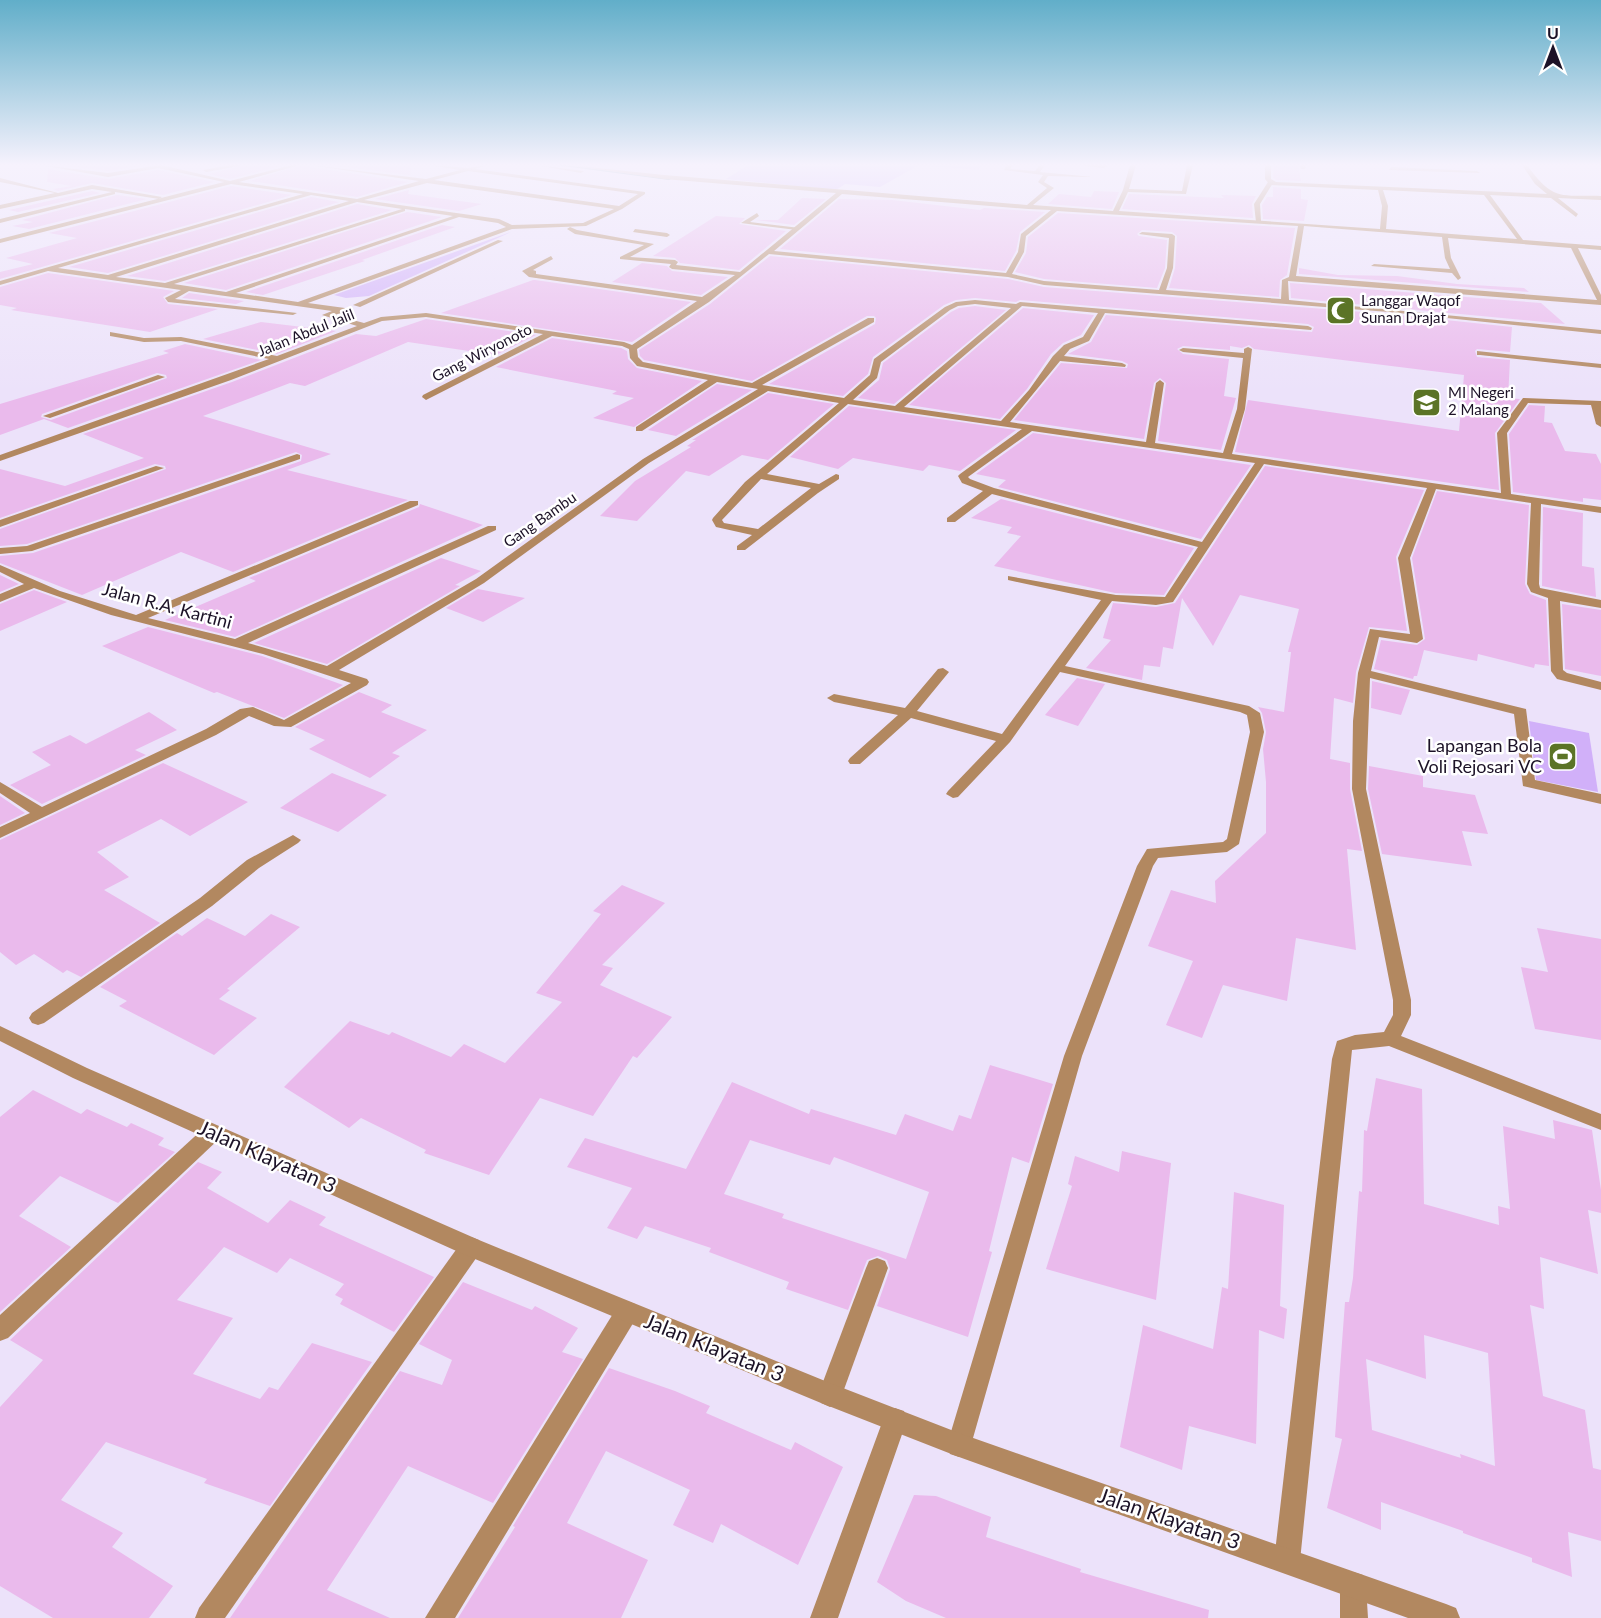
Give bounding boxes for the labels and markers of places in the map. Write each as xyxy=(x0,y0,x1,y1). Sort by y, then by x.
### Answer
place label: Langgar Waqof Sunan Drajat xyxy=(1361,291,1461,326)
mosque icon: Langgar Waqof Sunan Drajat xyxy=(1324,294,1356,326)
place label: MI Negeri 2 Malang xyxy=(1448,383,1514,418)
school or university icon: MI Negeri 2 Malang xyxy=(1411,386,1443,418)
place label: Lapangan Bola Voli Rejosari VC xyxy=(1418,734,1542,777)
sports icon: Lapangan Bola Voli Rejosari VC xyxy=(1547,740,1579,772)

